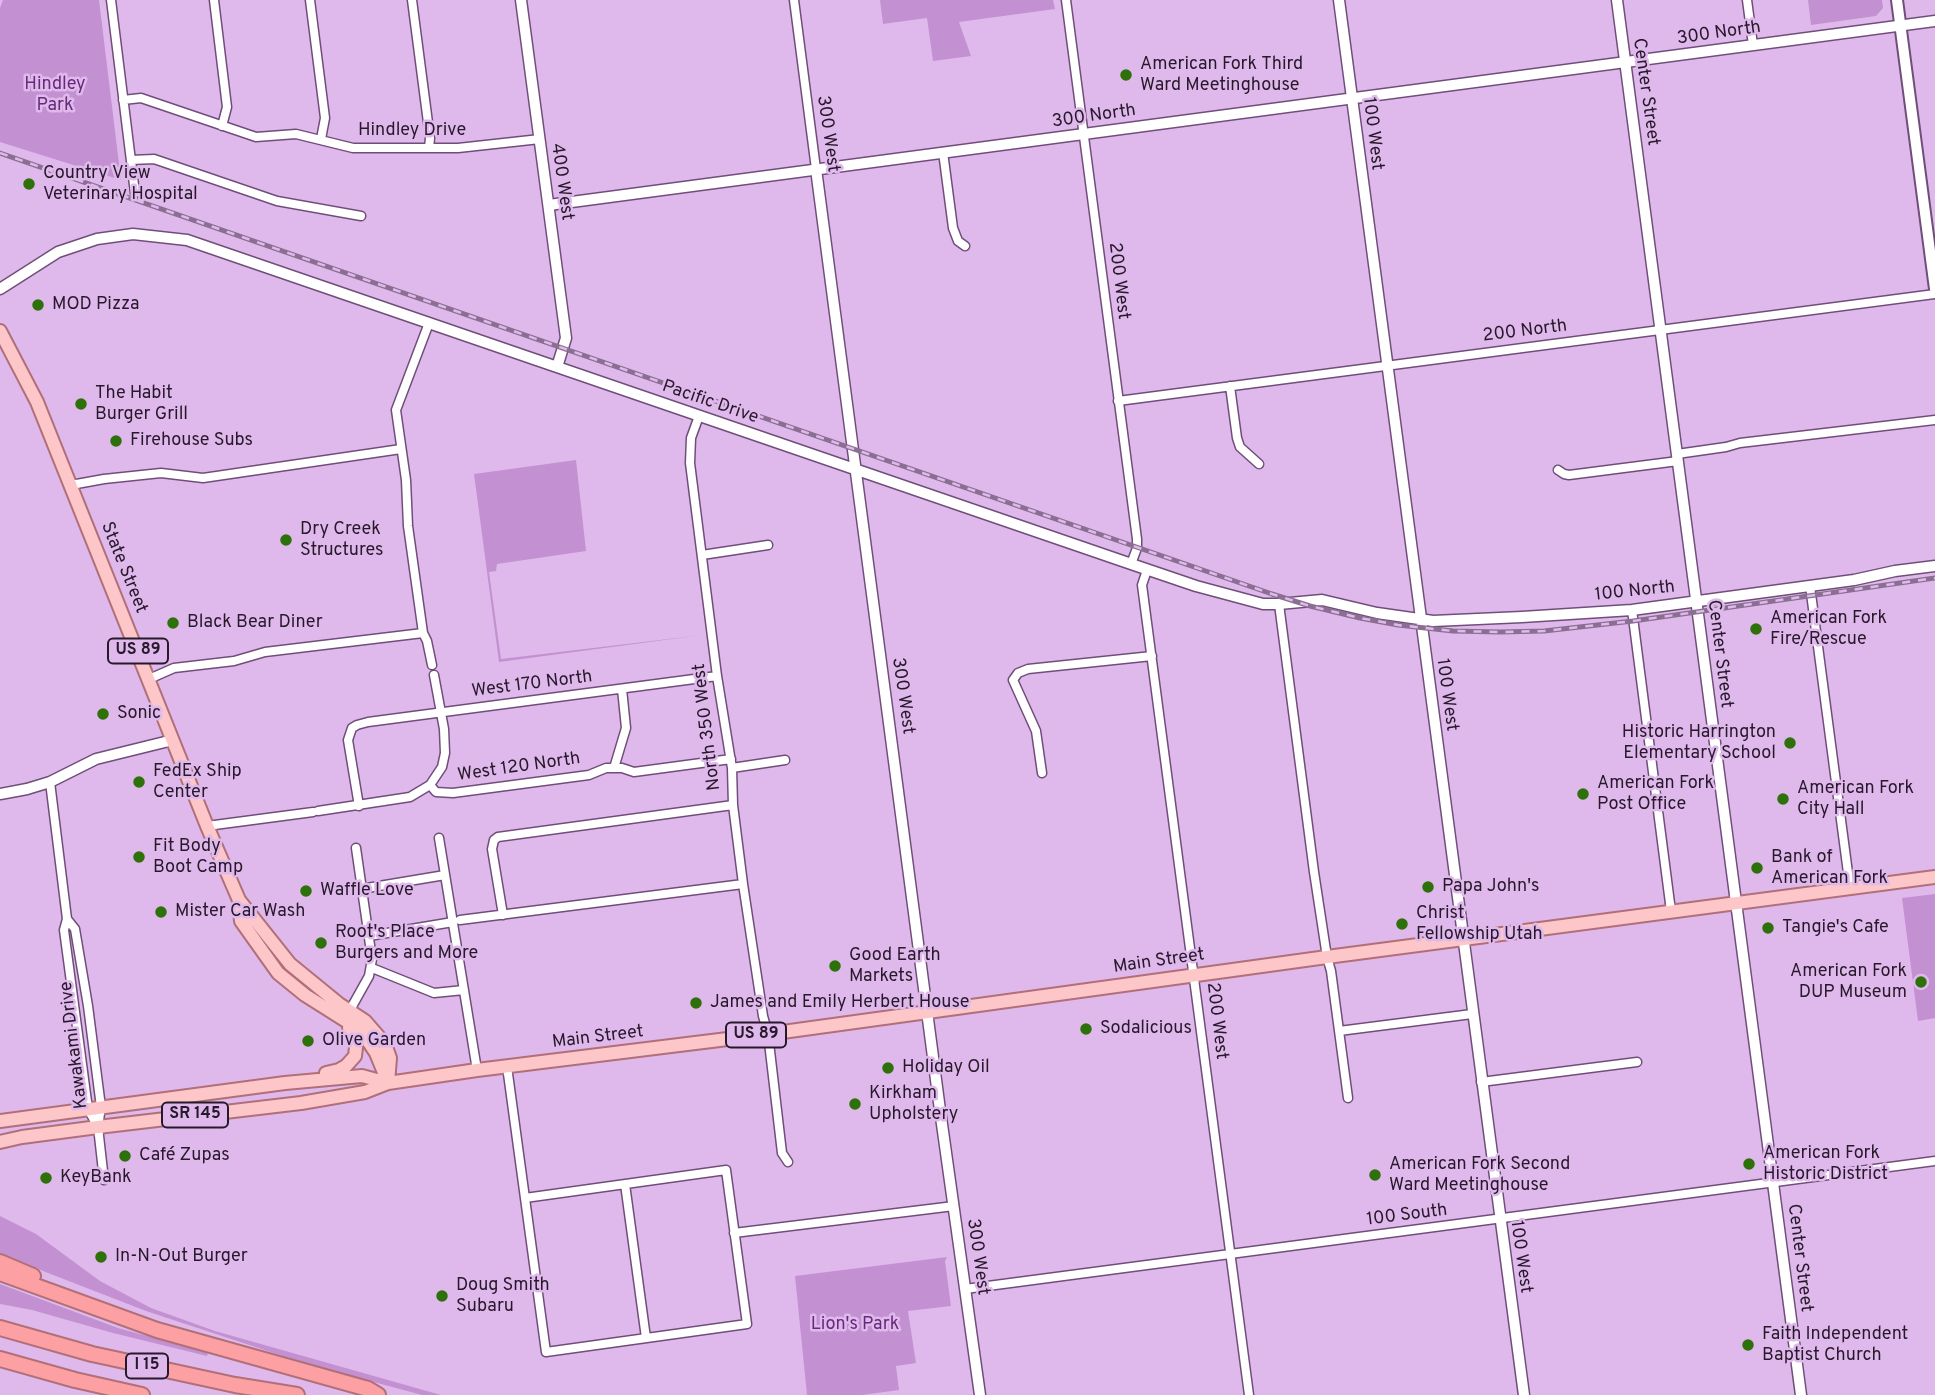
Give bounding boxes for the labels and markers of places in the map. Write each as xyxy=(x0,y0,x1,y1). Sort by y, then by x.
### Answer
place label: American Fork Third Ward Meetinghouse xyxy=(1140,54,1303,96)
marker: American Fork Third Ward Meetinghouse xyxy=(1118,67,1134,83)
place label: Country View Veterinary Hospital xyxy=(43,163,198,206)
marker: Country View Veterinary Hospital xyxy=(21,176,37,192)
place label: MOD Pizza xyxy=(52,294,140,316)
marker: MOD Pizza xyxy=(30,297,46,313)
place label: The Habit Burger Grill xyxy=(95,383,188,426)
marker: The Habit Burger Grill xyxy=(73,396,89,412)
place label: Firehouse Subs xyxy=(130,430,253,452)
marker: Firehouse Subs xyxy=(108,433,124,449)
place label: Dry Creek Structures xyxy=(300,519,383,562)
marker: Dry Creek Structures xyxy=(278,532,294,548)
place label: American Fork Fire/Rescue xyxy=(1770,608,1887,650)
place label: Black Bear Diner xyxy=(187,612,323,634)
marker: Black Bear Diner xyxy=(165,615,181,631)
marker: American Fork Fire/Rescue xyxy=(1748,621,1764,637)
place label: Sonic xyxy=(117,703,161,725)
marker: Sonic xyxy=(95,706,111,722)
place label: Historic Harrington Elementary School xyxy=(1622,722,1776,764)
marker: Historic Harrington Elementary School xyxy=(1782,735,1798,751)
place label: FedEx Ship Center xyxy=(153,761,242,804)
place label: American Fork Post Office xyxy=(1597,773,1714,816)
marker: FedEx Ship Center xyxy=(131,774,147,790)
place label: American Fork City Hall xyxy=(1797,778,1914,820)
marker: American Fork Post Office xyxy=(1575,786,1591,802)
marker: American Fork City Hall xyxy=(1775,791,1791,807)
place label: Fit Body Boot Camp xyxy=(153,836,243,878)
place label: Bank of American Fork xyxy=(1771,847,1888,890)
marker: Fit Body Boot Camp xyxy=(131,849,147,865)
marker: Bank of American Fork xyxy=(1749,860,1765,876)
place label: Papa John's xyxy=(1442,876,1539,898)
marker: Papa John's xyxy=(1420,879,1436,895)
place label: Waffle Love xyxy=(320,880,414,902)
marker: Waffle Love xyxy=(298,883,314,899)
place label: Mister Car Wash xyxy=(175,901,305,923)
place label: Christ Fellowship Utah xyxy=(1416,903,1543,946)
marker: Mister Car Wash xyxy=(153,904,169,920)
marker: Christ Fellowship Utah xyxy=(1394,916,1410,932)
place label: Tangie's Cafe xyxy=(1782,917,1889,939)
marker: Tangie's Cafe xyxy=(1760,920,1776,936)
place label: Root's Place Burgers and More xyxy=(335,922,478,964)
marker: Root's Place Burgers and More xyxy=(313,935,329,951)
place label: Good Earth Markets xyxy=(849,945,941,988)
marker: Good Earth Markets xyxy=(827,958,843,974)
place label: American Fork DUP Museum xyxy=(1790,961,1907,1004)
marker: American Fork DUP Museum xyxy=(1913,974,1929,990)
place label: James and Emily Herbert House xyxy=(710,992,969,1014)
marker: James and Emily Herbert House xyxy=(688,995,704,1011)
place label: Sodalicious xyxy=(1100,1018,1192,1040)
marker: Sodalicious xyxy=(1078,1021,1094,1037)
place label: Olive Garden xyxy=(322,1030,426,1052)
marker: Olive Garden xyxy=(300,1033,316,1049)
place label: Holiday Oil xyxy=(902,1057,990,1079)
marker: Holiday Oil xyxy=(880,1060,896,1076)
place label: Kirkham Upholstery xyxy=(869,1083,958,1126)
marker: Kirkham Upholstery xyxy=(847,1096,863,1112)
place label: American Fork Historic District xyxy=(1763,1143,1888,1186)
place label: Café Zupas xyxy=(139,1145,230,1167)
marker: Café Zupas xyxy=(117,1148,133,1164)
place label: American Fork Second Ward Meetinghouse xyxy=(1389,1154,1570,1196)
marker: American Fork Historic District xyxy=(1741,1156,1757,1172)
place label: KeyBank xyxy=(60,1167,132,1189)
marker: American Fork Second Ward Meetinghouse xyxy=(1367,1167,1383,1183)
marker: KeyBank xyxy=(38,1170,54,1186)
place label: In-N-Out Burger xyxy=(115,1246,248,1268)
marker: In-N-Out Burger xyxy=(93,1249,109,1265)
place label: Doug Smith Subaru xyxy=(456,1275,550,1318)
marker: Doug Smith Subaru xyxy=(434,1288,450,1304)
place label: Faith Independent Baptist Church xyxy=(1762,1324,1908,1366)
marker: Faith Independent Baptist Church xyxy=(1740,1337,1756,1353)

